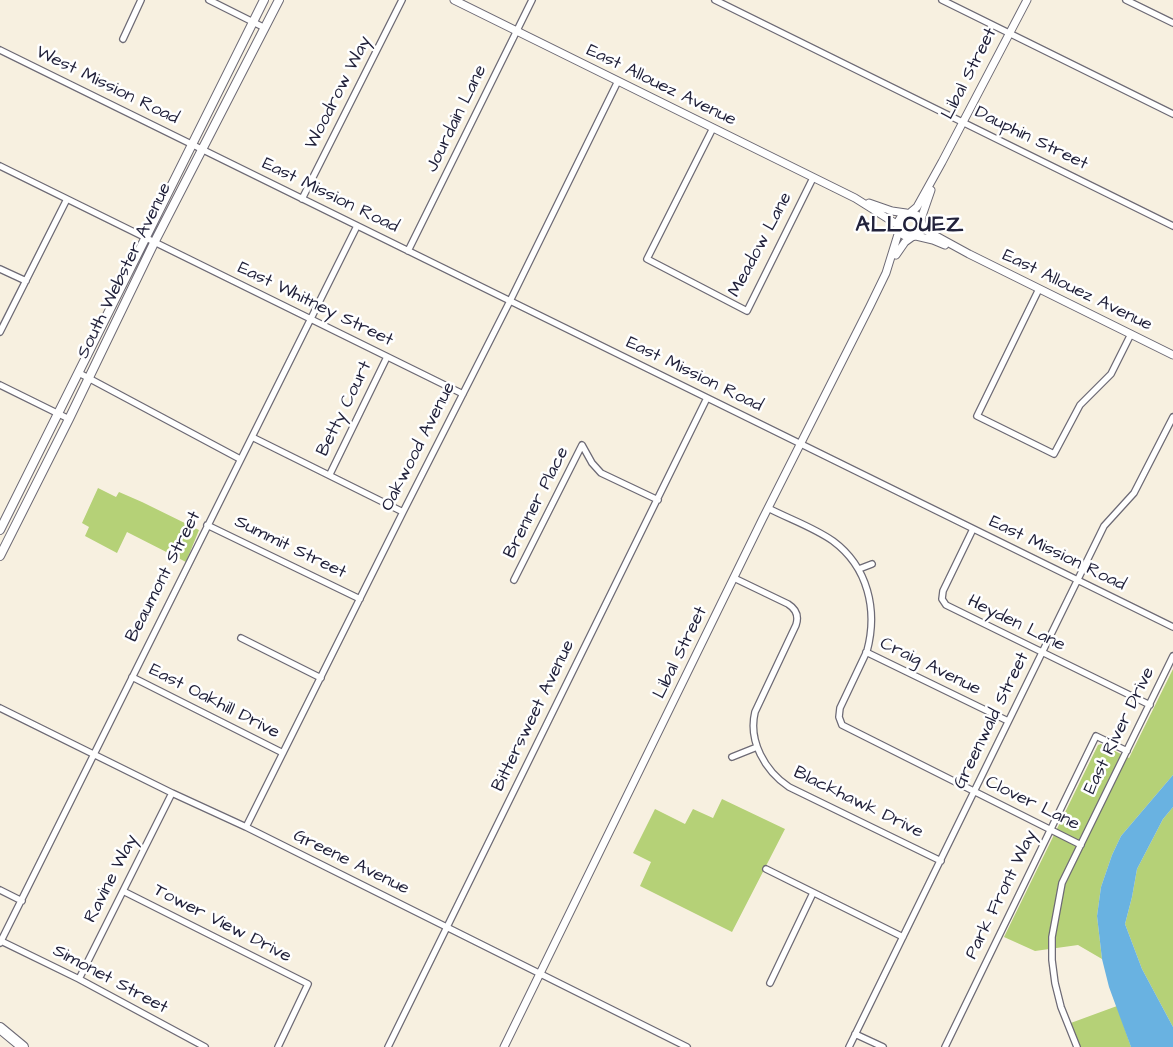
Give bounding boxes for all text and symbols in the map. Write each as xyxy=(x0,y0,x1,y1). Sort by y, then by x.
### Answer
street label: Libal Street xyxy=(938,25,1002,123)
street label: Woodrow Way xyxy=(301,33,377,153)
street label: East Allouez Avenue xyxy=(583,40,739,132)
street label: West Mission Road xyxy=(32,42,182,130)
street label: Jourdain Lane xyxy=(422,62,492,176)
street label: Dauphin Street xyxy=(971,102,1091,176)
street label: East Mission Road xyxy=(258,154,402,238)
street label: South Webster Avenue xyxy=(73,180,177,362)
street label: Meadow Lane xyxy=(724,189,798,301)
district label: ALLOUEZ xyxy=(855,213,965,239)
street label: East Allouez Avenue xyxy=(999,245,1155,337)
street label: East Whitney Street xyxy=(234,258,396,352)
street label: East Mission Road xyxy=(622,333,766,417)
street label: Betty Court xyxy=(313,358,377,460)
street label: Oakwood Avenue xyxy=(377,379,461,515)
street label: Brenner Place xyxy=(500,444,574,562)
street label: Beaumont Street xyxy=(122,508,206,646)
street label: Summit Street xyxy=(231,512,349,584)
street label: East Mission Road xyxy=(985,512,1129,596)
street label: Heyden Lane xyxy=(964,591,1068,657)
street label: Libal Street xyxy=(649,603,713,703)
street label: Craig Avenue xyxy=(876,633,984,701)
street label: Bittersweet Avenue xyxy=(488,637,580,795)
street label: Greenwald Street xyxy=(950,649,1034,793)
street label: East Oakhill Drive xyxy=(145,660,283,744)
street label: East River Drive xyxy=(1080,664,1160,798)
street label: Blackhawk Drive xyxy=(790,762,926,844)
street label: Clover Lane xyxy=(981,772,1083,836)
street label: Greene Avenue xyxy=(290,826,412,900)
street label: Park Front Way xyxy=(961,827,1043,963)
street label: Ravine Way xyxy=(81,831,143,927)
street label: Tower View Drive xyxy=(150,880,294,968)
street label: Simonet Street xyxy=(49,941,171,1019)

